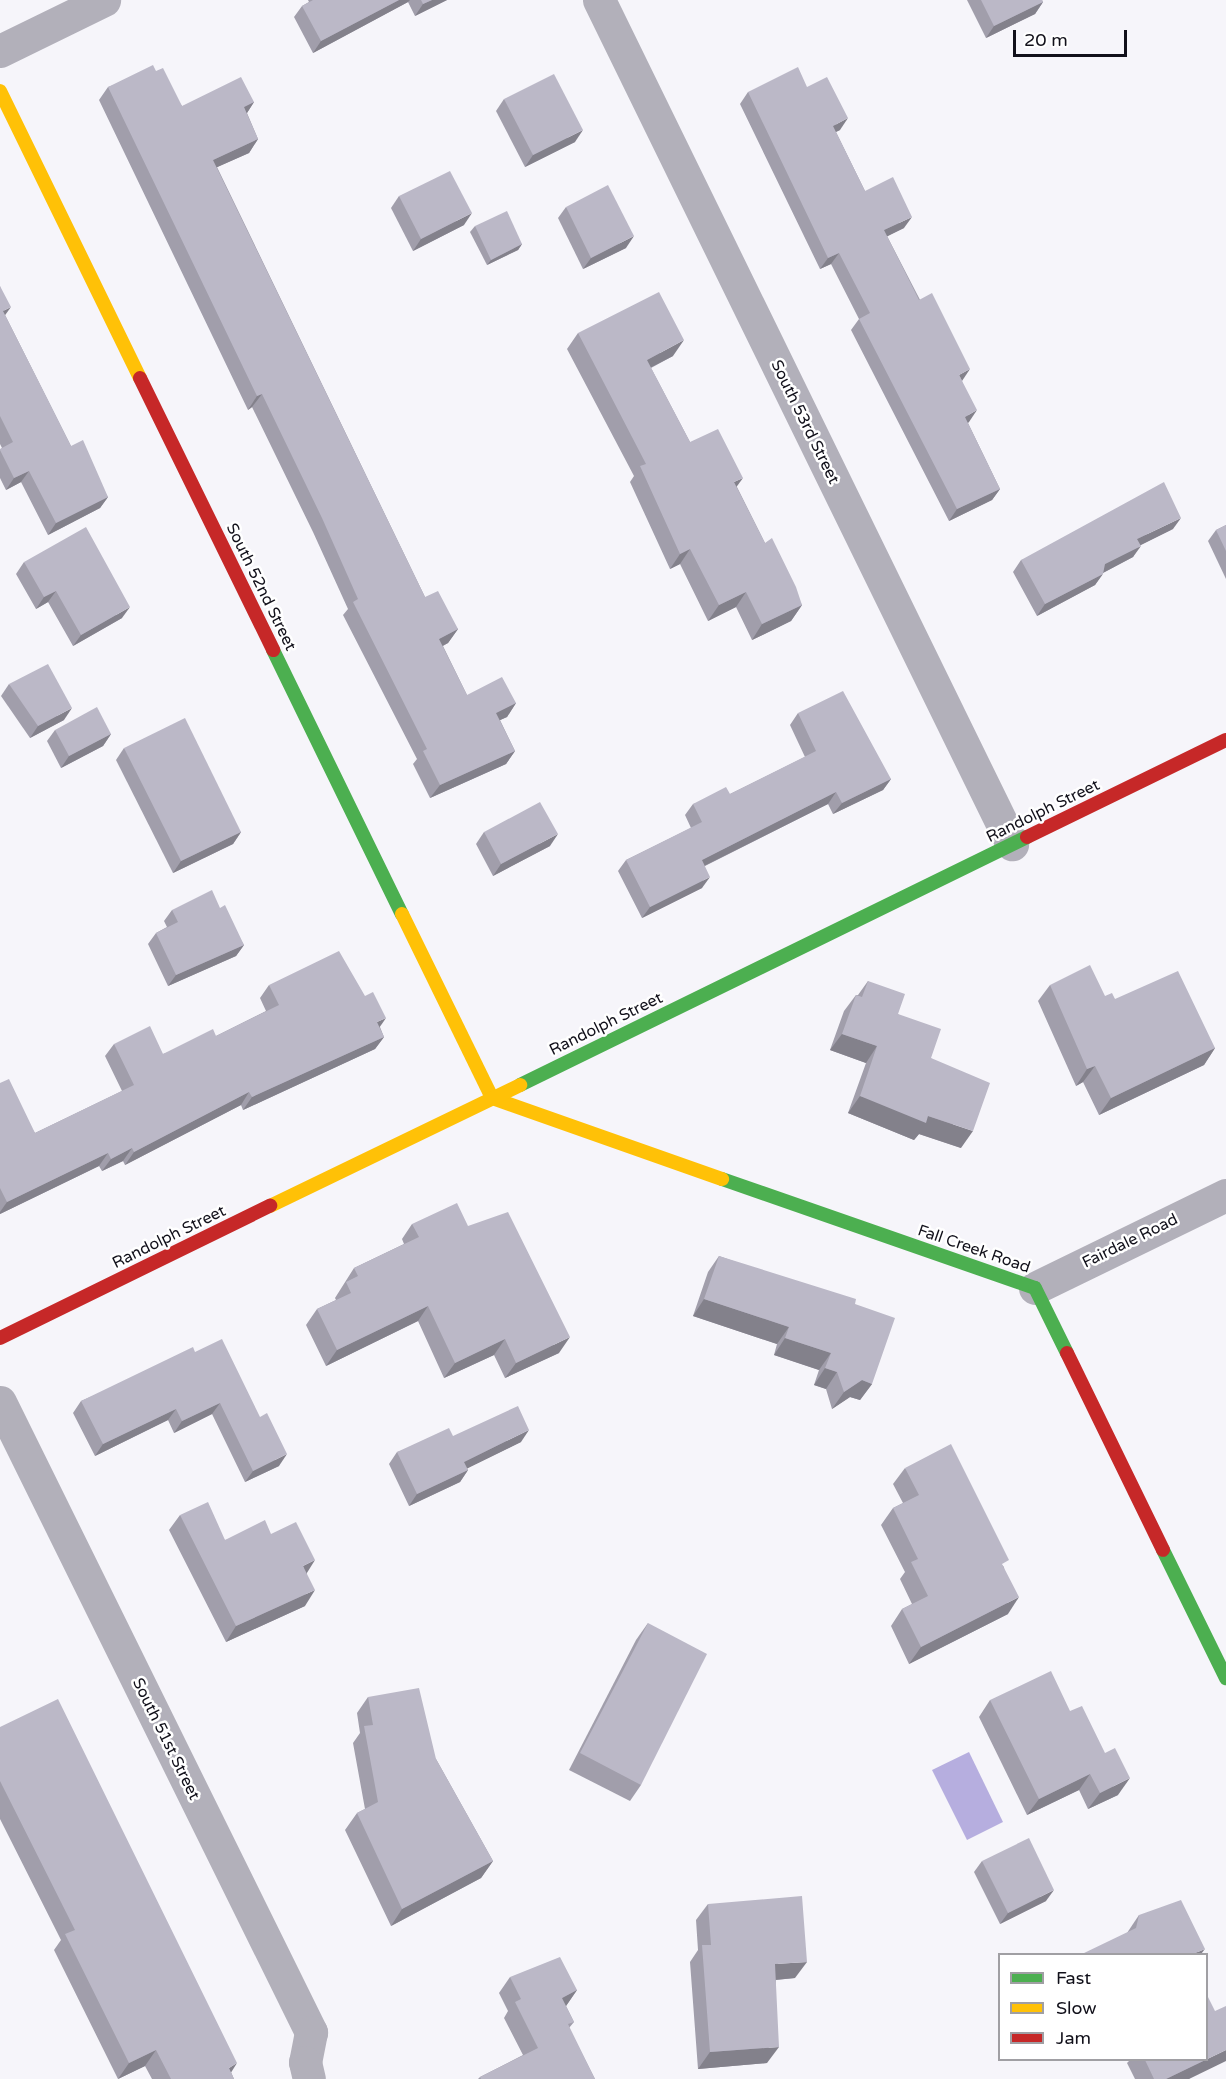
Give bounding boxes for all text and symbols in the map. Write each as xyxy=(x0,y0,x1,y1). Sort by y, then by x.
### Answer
scale bar xyxy=(1016,18,1130,56)
text: 20 m xyxy=(1024,29,1068,51)
street label: South 53rd Street xyxy=(767,357,843,487)
street label: South 52nd Street xyxy=(222,520,300,654)
street label: Randolph Street xyxy=(983,775,1103,847)
street label: Randolph Street xyxy=(546,988,666,1060)
street label: Randolph Street xyxy=(109,1201,229,1273)
street label: Fairdale Road xyxy=(1079,1210,1181,1272)
street label: Fall Creek Road xyxy=(915,1221,1033,1277)
street label: South 51st Street xyxy=(128,1675,204,1803)
legend xyxy=(998,1953,1208,2061)
text: Fast xyxy=(1056,1967,1091,1989)
text: Slow xyxy=(1056,1997,1097,2019)
text: Jam xyxy=(1056,2027,1091,2049)

